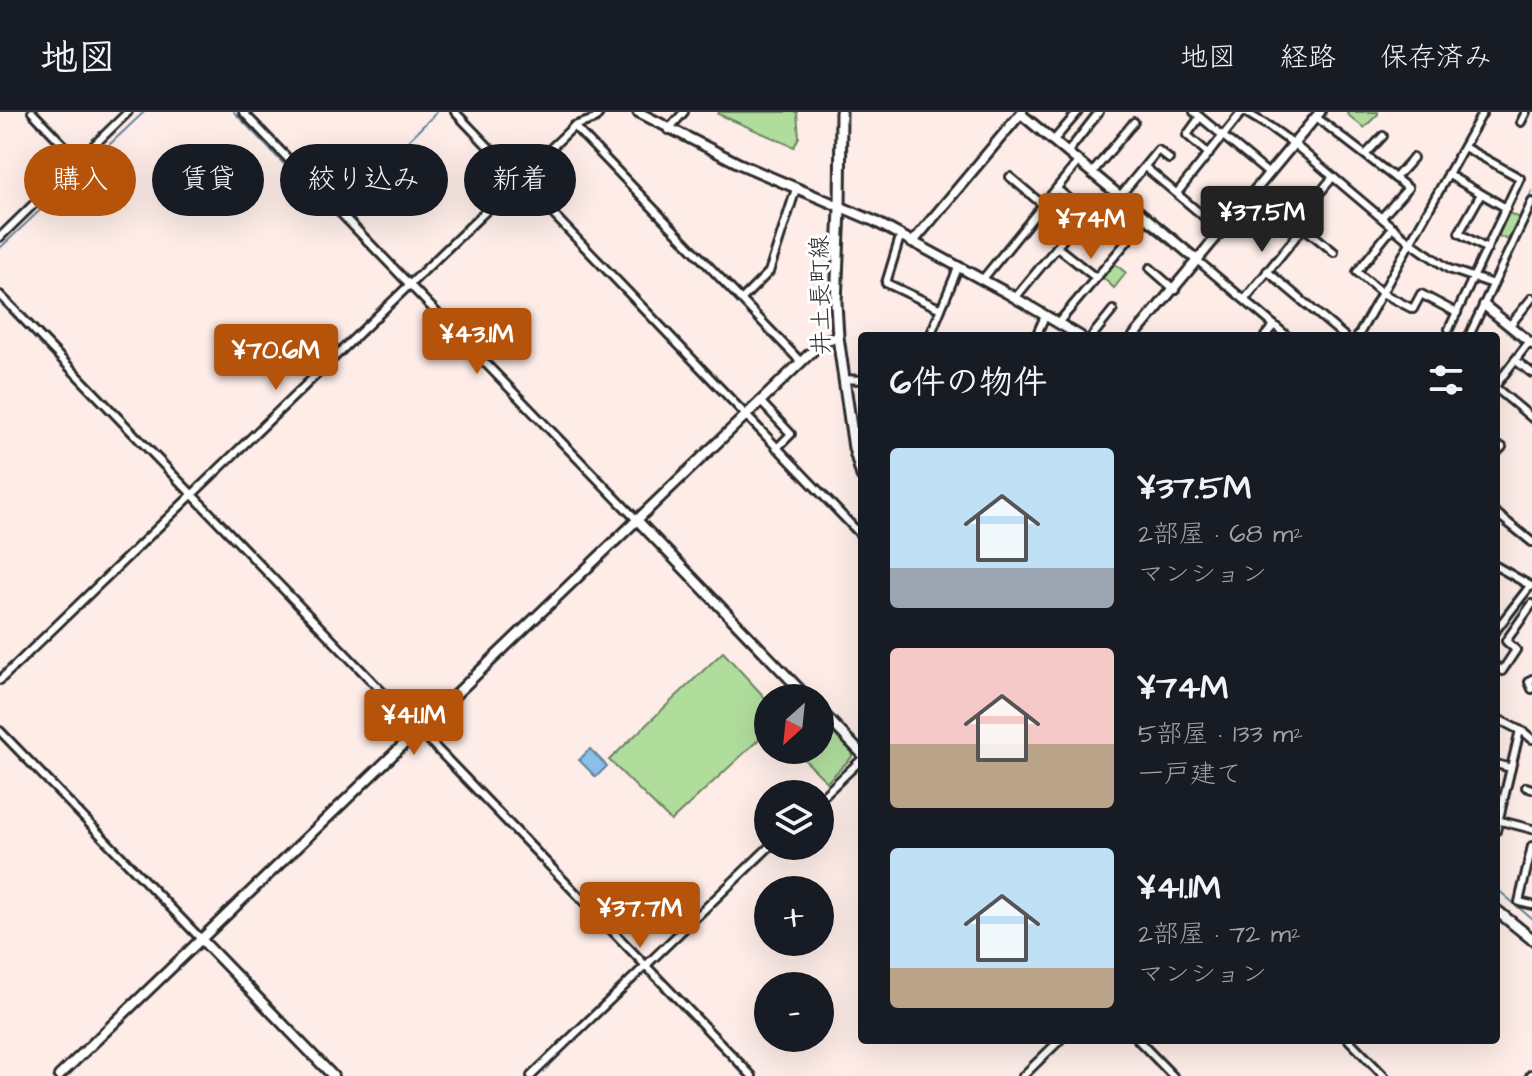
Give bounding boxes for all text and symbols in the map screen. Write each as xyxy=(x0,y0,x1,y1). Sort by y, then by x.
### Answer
text: 地図 xyxy=(40,33,116,85)
text: 地図 xyxy=(1180,38,1236,77)
text: 経路 xyxy=(1280,38,1336,77)
text: 保存済み xyxy=(1380,38,1492,77)
chip: 購入 xyxy=(24,144,136,216)
chip: 賃貸 xyxy=(152,144,264,216)
chip: 絞り込み xyxy=(280,144,448,216)
chip: 新着 xyxy=(464,144,576,216)
pin: ¥37.5M xyxy=(1197,186,1327,254)
pin: ¥74M xyxy=(1044,193,1138,261)
text: ¥37.5M xyxy=(1219,194,1305,230)
text: ¥74M xyxy=(1056,201,1126,237)
street label: 井土長町線 xyxy=(803,235,839,355)
pin: ¥43.1M xyxy=(412,308,542,376)
text: ¥43.1M xyxy=(440,316,514,352)
pin: ¥70.6M xyxy=(211,324,341,392)
text: ¥70.6M xyxy=(232,332,320,368)
icon: filters xyxy=(1424,358,1468,402)
text: 6件の物件 xyxy=(890,359,1047,407)
text: ¥37.5M xyxy=(1138,464,1251,512)
icon: home xyxy=(954,480,1050,576)
text: 2部屋 · 68 m² xyxy=(1138,516,1303,552)
text: マンション xyxy=(1138,556,1267,592)
text: ¥74M xyxy=(1138,664,1228,712)
icon: home xyxy=(954,680,1050,776)
north arrow xyxy=(754,684,834,764)
map controls xyxy=(754,684,834,1052)
pin: ¥41.1M xyxy=(349,689,479,757)
text: ¥41.1M xyxy=(382,697,446,733)
text: 5部屋 · 133 m² xyxy=(1138,716,1303,752)
text: 一戸建て xyxy=(1138,756,1242,792)
button: layers xyxy=(754,780,834,860)
text: ¥41.1M xyxy=(1138,864,1221,912)
button: + xyxy=(754,876,834,956)
icon: home xyxy=(954,880,1050,976)
pin: ¥37.7M xyxy=(575,882,705,950)
text: ¥37.7M xyxy=(598,890,682,926)
text: 2部屋 · 72 m² xyxy=(1138,916,1301,952)
text: マンション xyxy=(1138,956,1267,992)
button: − xyxy=(754,972,834,1052)

